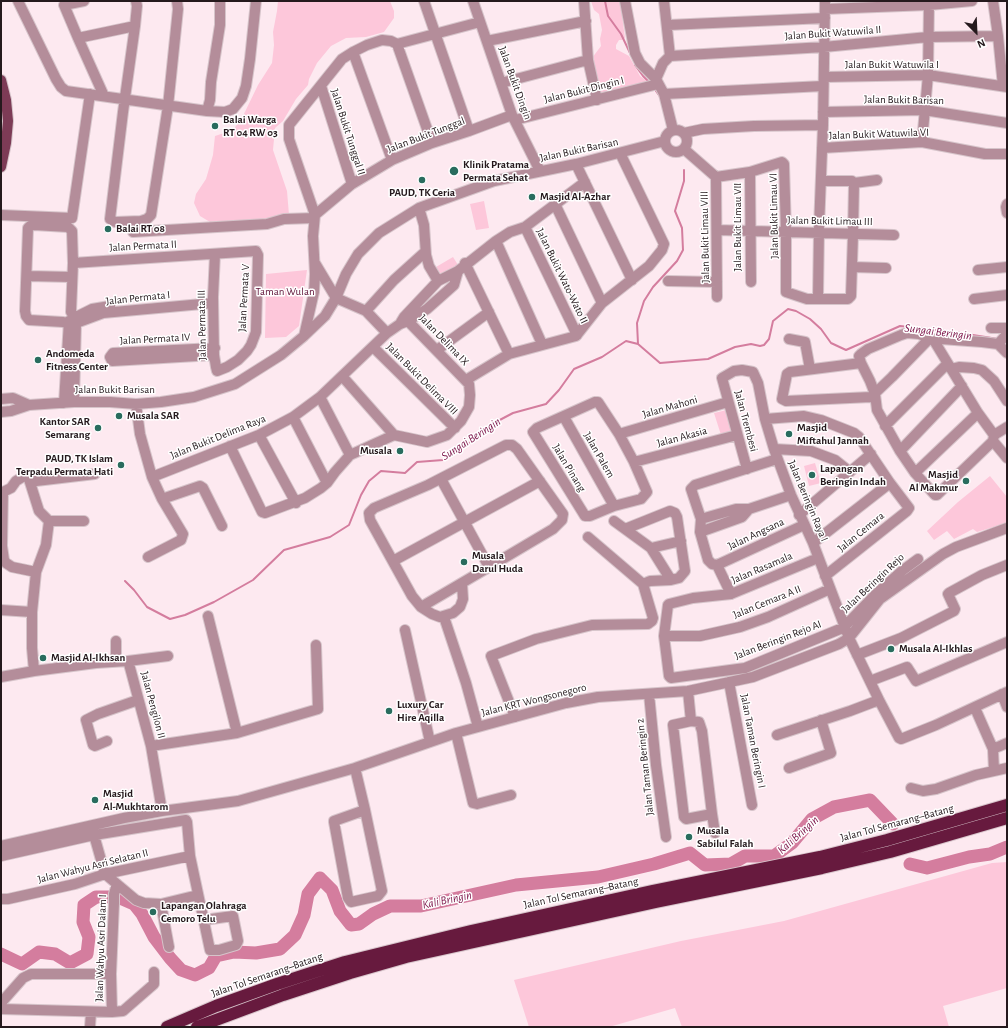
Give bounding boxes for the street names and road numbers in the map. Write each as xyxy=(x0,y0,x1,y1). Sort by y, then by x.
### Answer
street label: Jalan Bukit Watuwila II xyxy=(784,23,882,43)
street label: Jalan Bukit Dingin xyxy=(496,45,534,121)
street label: Jalan Bukit Watuwila I xyxy=(845,58,939,72)
street label: Jalan Bukit Dingin I xyxy=(543,74,625,106)
street label: Jalan Bukit Tunggal II xyxy=(328,87,368,177)
street label: Jalan Bukit Barisan xyxy=(864,93,944,107)
street label: Jalan Bukit Tunggal xyxy=(385,114,467,156)
street label: Jalan Bukit Watuwila VI xyxy=(829,126,929,142)
street label: Jalan Bukit Barisan xyxy=(539,135,619,165)
street label: Jalan Bukit Limau VI xyxy=(767,173,781,259)
street label: Jalan Bukit Limau VII xyxy=(731,183,745,271)
street label: Jalan Bukit Limau VIII xyxy=(698,191,712,283)
street label: Jalan Bukit Limau III xyxy=(787,214,873,228)
street label: Jalan Bukit Wato-Wato II xyxy=(533,226,591,326)
street label: Jalan Permata II xyxy=(109,238,177,254)
street label: Jalan Permata V xyxy=(236,264,252,332)
street label: Jalan Permata I xyxy=(105,288,171,308)
street label: Jalan Permata III xyxy=(195,290,209,360)
street label: Jalan Delima IX xyxy=(416,312,472,368)
street label: Jalan Permata IV xyxy=(119,331,191,347)
street label: Jalan Bukit Delima VIII xyxy=(383,340,461,418)
street label: Jalan Bukit Barisan xyxy=(75,383,155,397)
street label: Jalan Trembesi xyxy=(731,389,761,453)
street label: Jalan Mahoni xyxy=(641,393,699,421)
street label: Jalan Bukit Delima Raya xyxy=(168,412,268,462)
street label: Jalan Akasia xyxy=(655,424,709,450)
street label: Jalan Palem xyxy=(581,430,617,480)
street label: Jalan Pinang xyxy=(550,442,588,494)
street label: Jalan Beringin Raya I xyxy=(785,458,831,544)
street label: Jalan Cemara xyxy=(835,509,887,555)
street label: Jalan Angsana xyxy=(726,515,786,553)
street label: Jalan Rasamala xyxy=(729,549,795,587)
street label: Jalan Beringin Rejo xyxy=(839,551,907,615)
street label: Jalan Cemara A II xyxy=(731,582,803,622)
street label: Jalan Beringin Rejo AI xyxy=(733,617,823,663)
street label: Jalan Pengilon II xyxy=(138,670,168,740)
street label: Jalan KRT Wongsonegoro xyxy=(480,681,588,719)
street label: Jalan Taman Beringin I xyxy=(737,693,769,789)
street label: Jalan Taman Beringin 2 xyxy=(633,718,657,816)
street label: Jalan Tol Semarang–Batang xyxy=(839,802,955,844)
street label: Jalan Wahyu Asri Selatan II xyxy=(36,846,150,886)
street label: Jalan Tol Semarang–Batang xyxy=(523,874,639,912)
street label: Jalan Wahyu Asri Dalam I xyxy=(93,894,109,1002)
street label: Jalan Tol Semarang–Batang xyxy=(210,950,324,1000)

